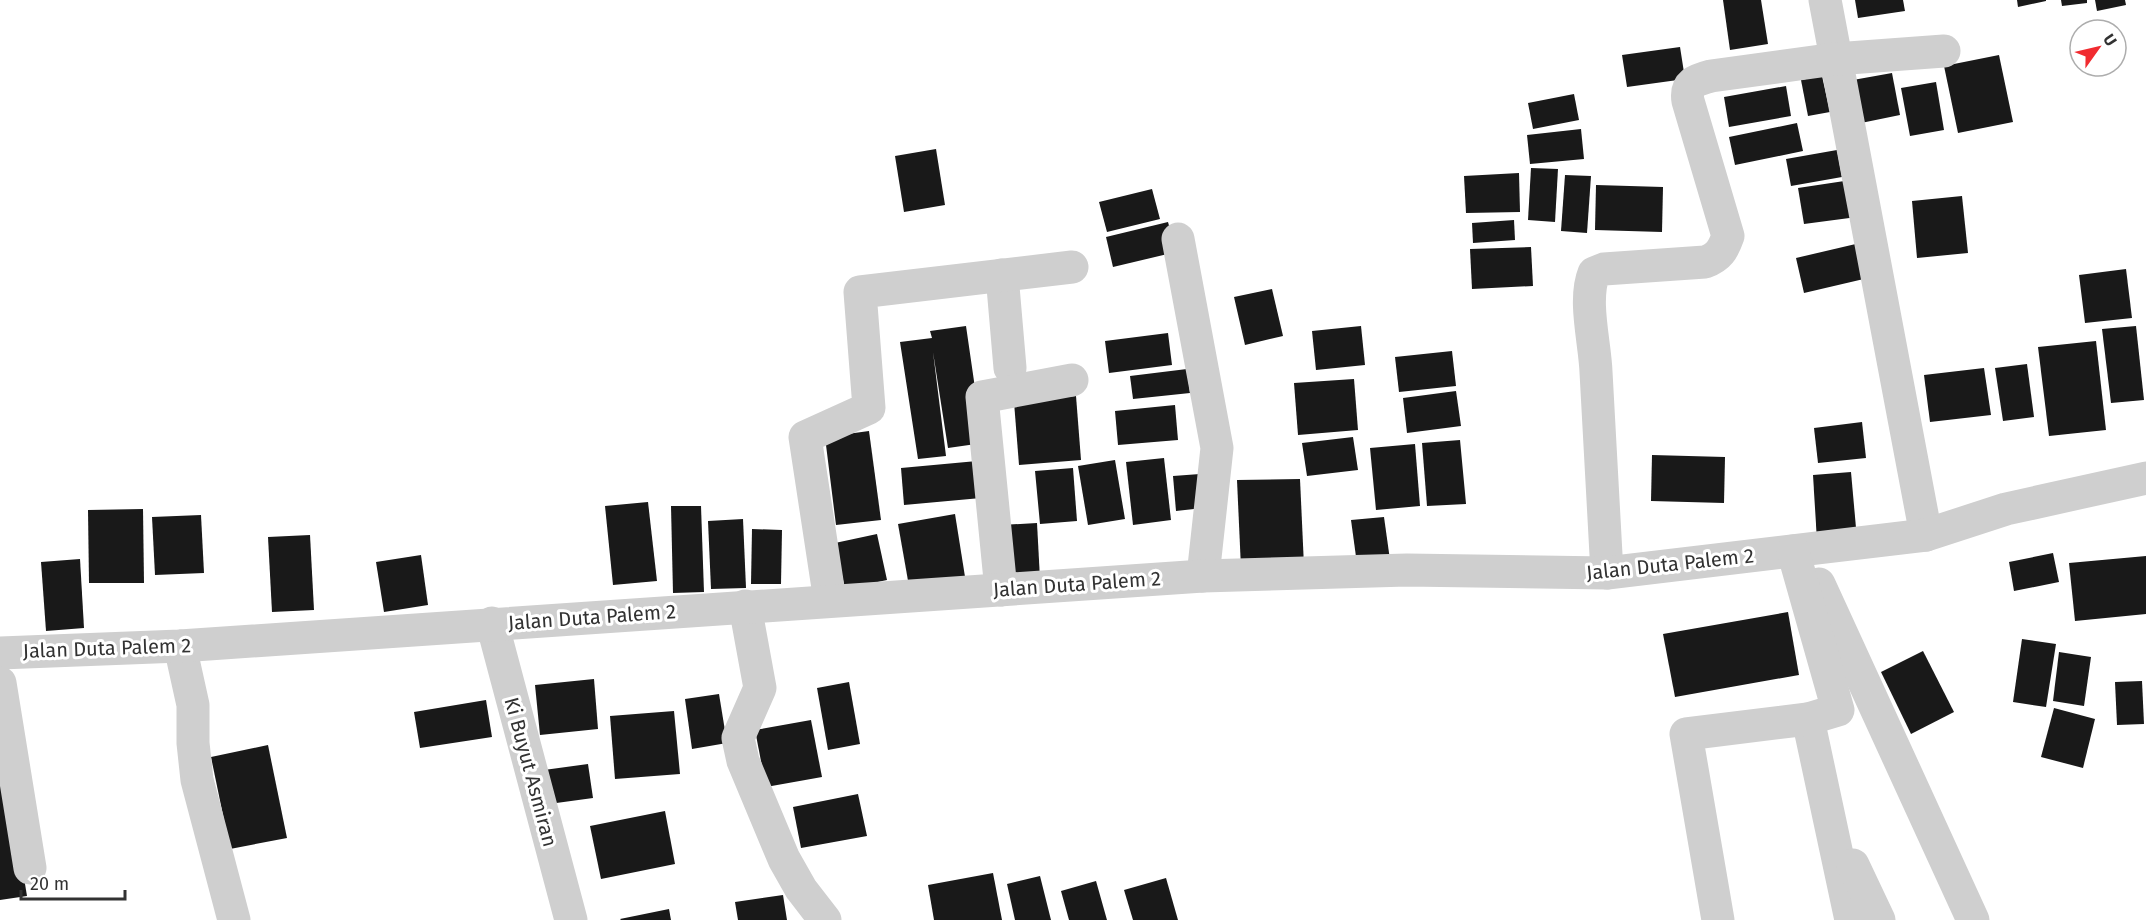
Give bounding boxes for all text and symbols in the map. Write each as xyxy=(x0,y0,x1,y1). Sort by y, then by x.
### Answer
north arrow xyxy=(2068,18,2128,78)
text: U xyxy=(2099,30,2121,50)
street label: Jalan Duta Palem 2 xyxy=(1585,543,1755,585)
street label: Jalan Duta Palem 2 xyxy=(992,566,1162,602)
street label: Jalan Duta Palem 2 xyxy=(507,599,677,635)
street label: Jalan Duta Palem 2 xyxy=(22,633,192,663)
street label: Ki Buyut Asmiran xyxy=(500,695,562,849)
scale bar xyxy=(21,863,124,901)
text: 20 m xyxy=(30,873,69,895)

